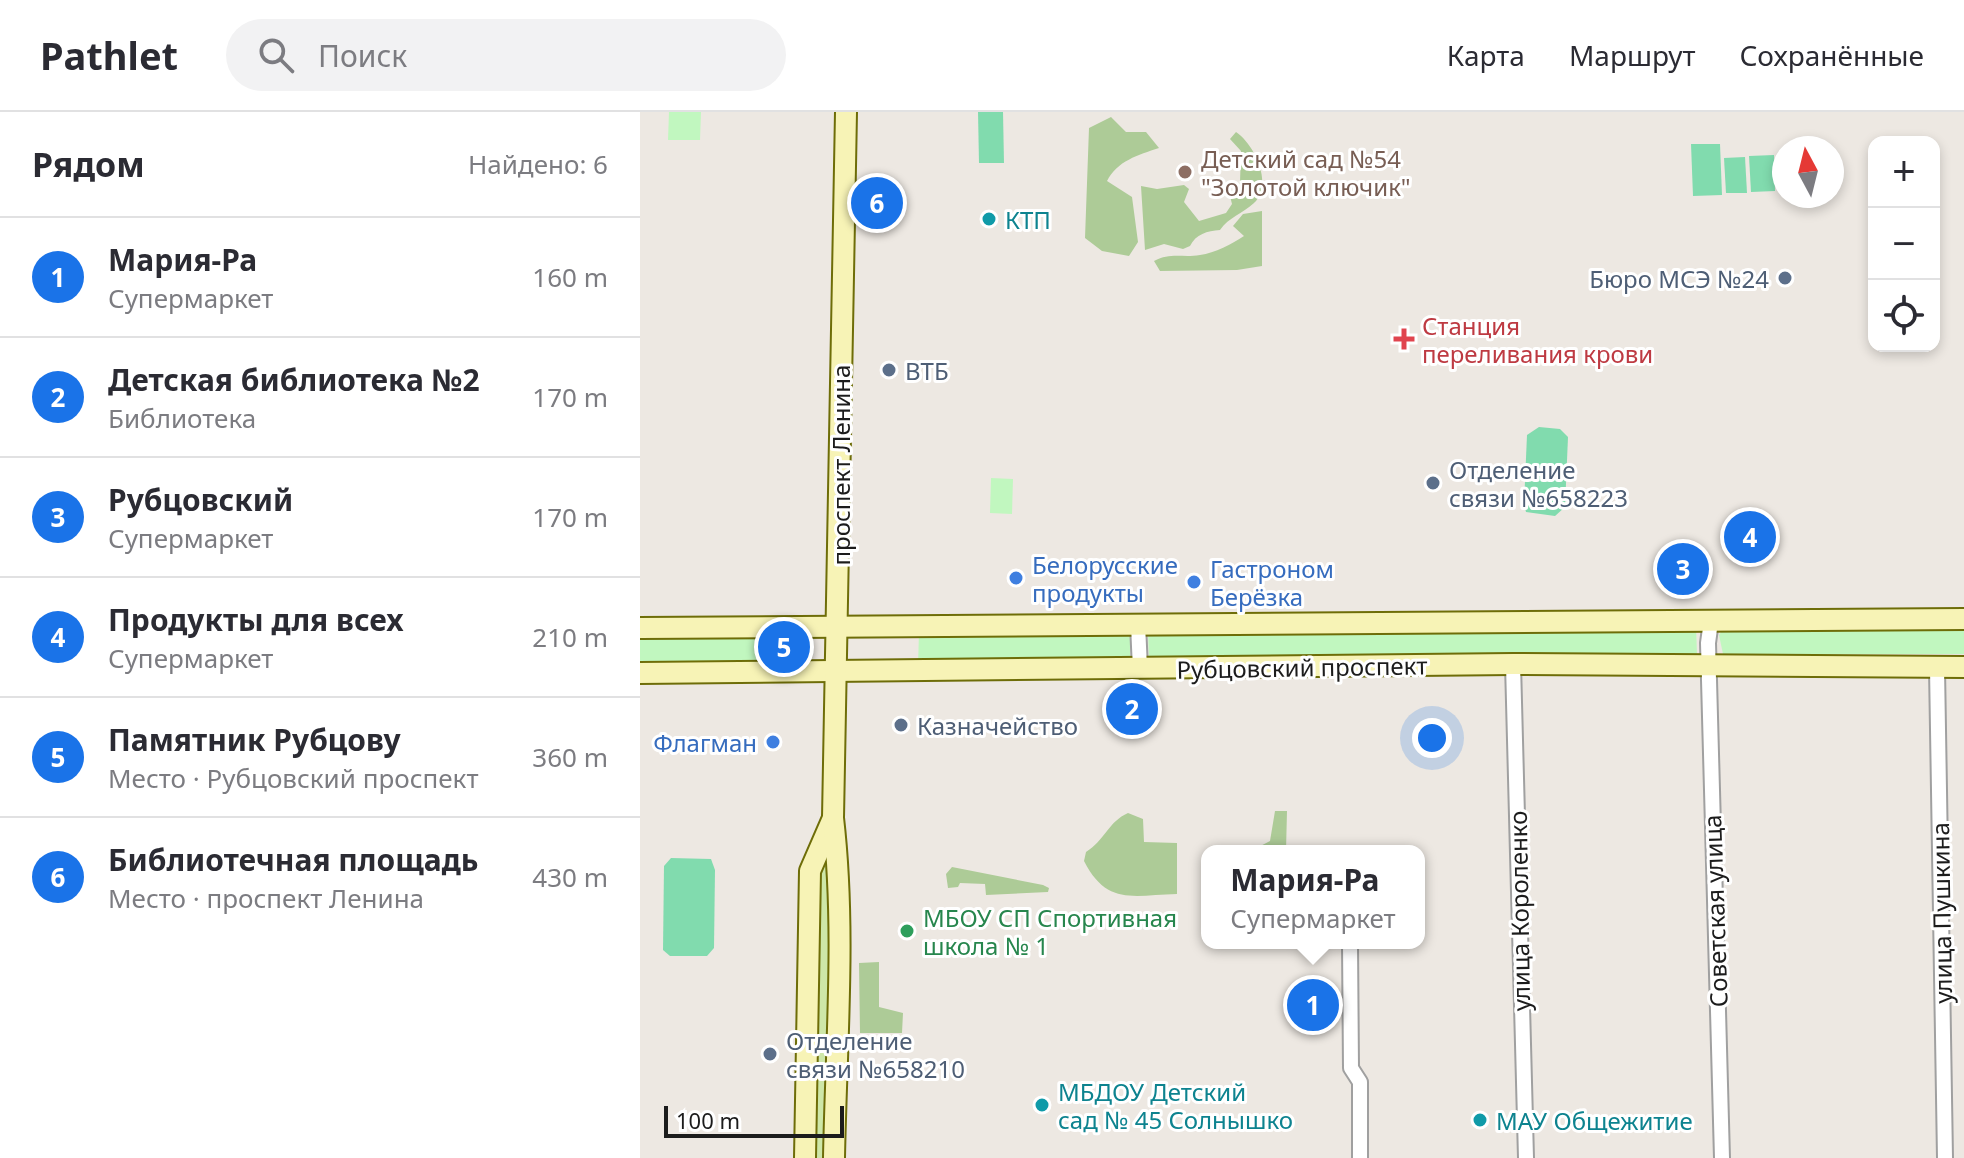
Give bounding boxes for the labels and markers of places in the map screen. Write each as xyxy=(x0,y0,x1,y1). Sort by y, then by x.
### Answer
place label: Детский сад №54 "Золотой ключик" xyxy=(1201,142,1411,203)
marker: Детский сад №54 "Золотой ключик" xyxy=(1176,163,1194,181)
pin: 6 xyxy=(851,173,903,233)
place label: КТП xyxy=(1005,203,1051,236)
marker: КТП xyxy=(980,210,998,228)
place label: Бюро МСЭ №24 xyxy=(1589,262,1769,295)
marker: Бюро МСЭ №24 xyxy=(1776,269,1794,287)
place label: Станция переливания крови xyxy=(1422,309,1653,370)
marker: Станция переливания крови xyxy=(1393,328,1415,350)
place label: ВТБ xyxy=(905,354,949,387)
marker: ВТБ xyxy=(880,361,898,379)
place label: Отделение связи №658223 xyxy=(1449,453,1628,514)
marker: Отделение связи №658223 xyxy=(1424,474,1442,492)
pin: 4 xyxy=(1724,507,1776,567)
pin: 3 xyxy=(1657,539,1709,599)
place label: Белорусские продукты xyxy=(1032,548,1178,609)
place label: Гастроном Берёзка xyxy=(1210,552,1334,613)
marker: Белорусские продукты xyxy=(1007,569,1025,587)
marker: Гастроном Берёзка xyxy=(1185,573,1203,591)
pin: 5 xyxy=(758,617,810,677)
pin: 2 xyxy=(1106,679,1158,739)
place label: Казначейство xyxy=(917,709,1078,742)
marker: Казначейство xyxy=(892,716,910,734)
place label: Флагман xyxy=(653,726,757,759)
marker: Флагман xyxy=(764,733,782,751)
place label: МБОУ СП Спортивная школа № 1 xyxy=(923,901,1177,962)
marker: МБОУ СП Спортивная школа № 1 xyxy=(898,922,916,940)
pin: 1 xyxy=(1287,975,1339,1035)
place label: Отделение связи №658210 xyxy=(786,1024,965,1085)
marker: Отделение связи №658210 xyxy=(761,1045,779,1063)
place label: МБДОУ Детский сад № 45 Солнышко xyxy=(1058,1075,1293,1136)
marker: МБДОУ Детский сад № 45 Солнышко xyxy=(1033,1096,1051,1114)
place label: МАУ Общежитие xyxy=(1496,1104,1693,1137)
marker: МАУ Общежитие xyxy=(1471,1111,1489,1129)

